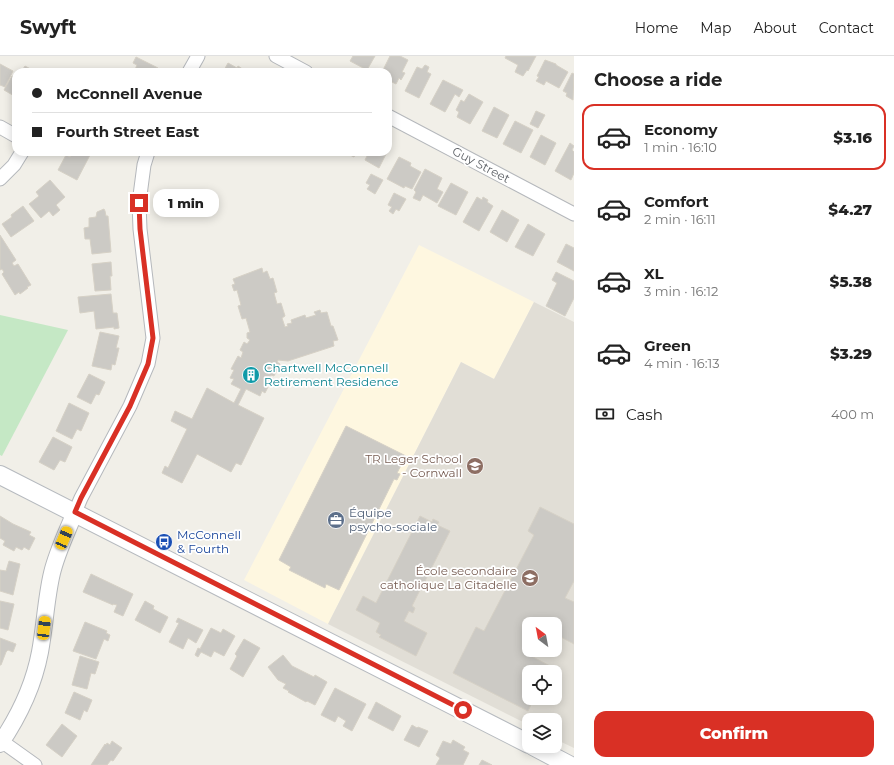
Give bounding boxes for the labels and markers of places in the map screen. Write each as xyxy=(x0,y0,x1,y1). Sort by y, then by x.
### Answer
place label: Chartwell McConnell Retirement Residence xyxy=(264,360,398,389)
building icon: Chartwell McConnell Retirement Residence xyxy=(241,365,261,385)
place label: TR Leger School - Cornwall xyxy=(365,451,462,480)
school or university icon: TR Leger School - Cornwall xyxy=(465,456,485,476)
place label: Équipe psycho-sociale xyxy=(349,505,437,534)
office icon: Équipe psycho-sociale xyxy=(326,510,346,530)
place label: McConnell & Fourth xyxy=(177,527,241,556)
bus stop icon: McConnell & Fourth xyxy=(154,532,174,552)
place label: École secondaire catholique La Citadelle xyxy=(380,563,517,592)
school or university icon: École secondaire catholique La Citadelle xyxy=(520,568,540,588)

